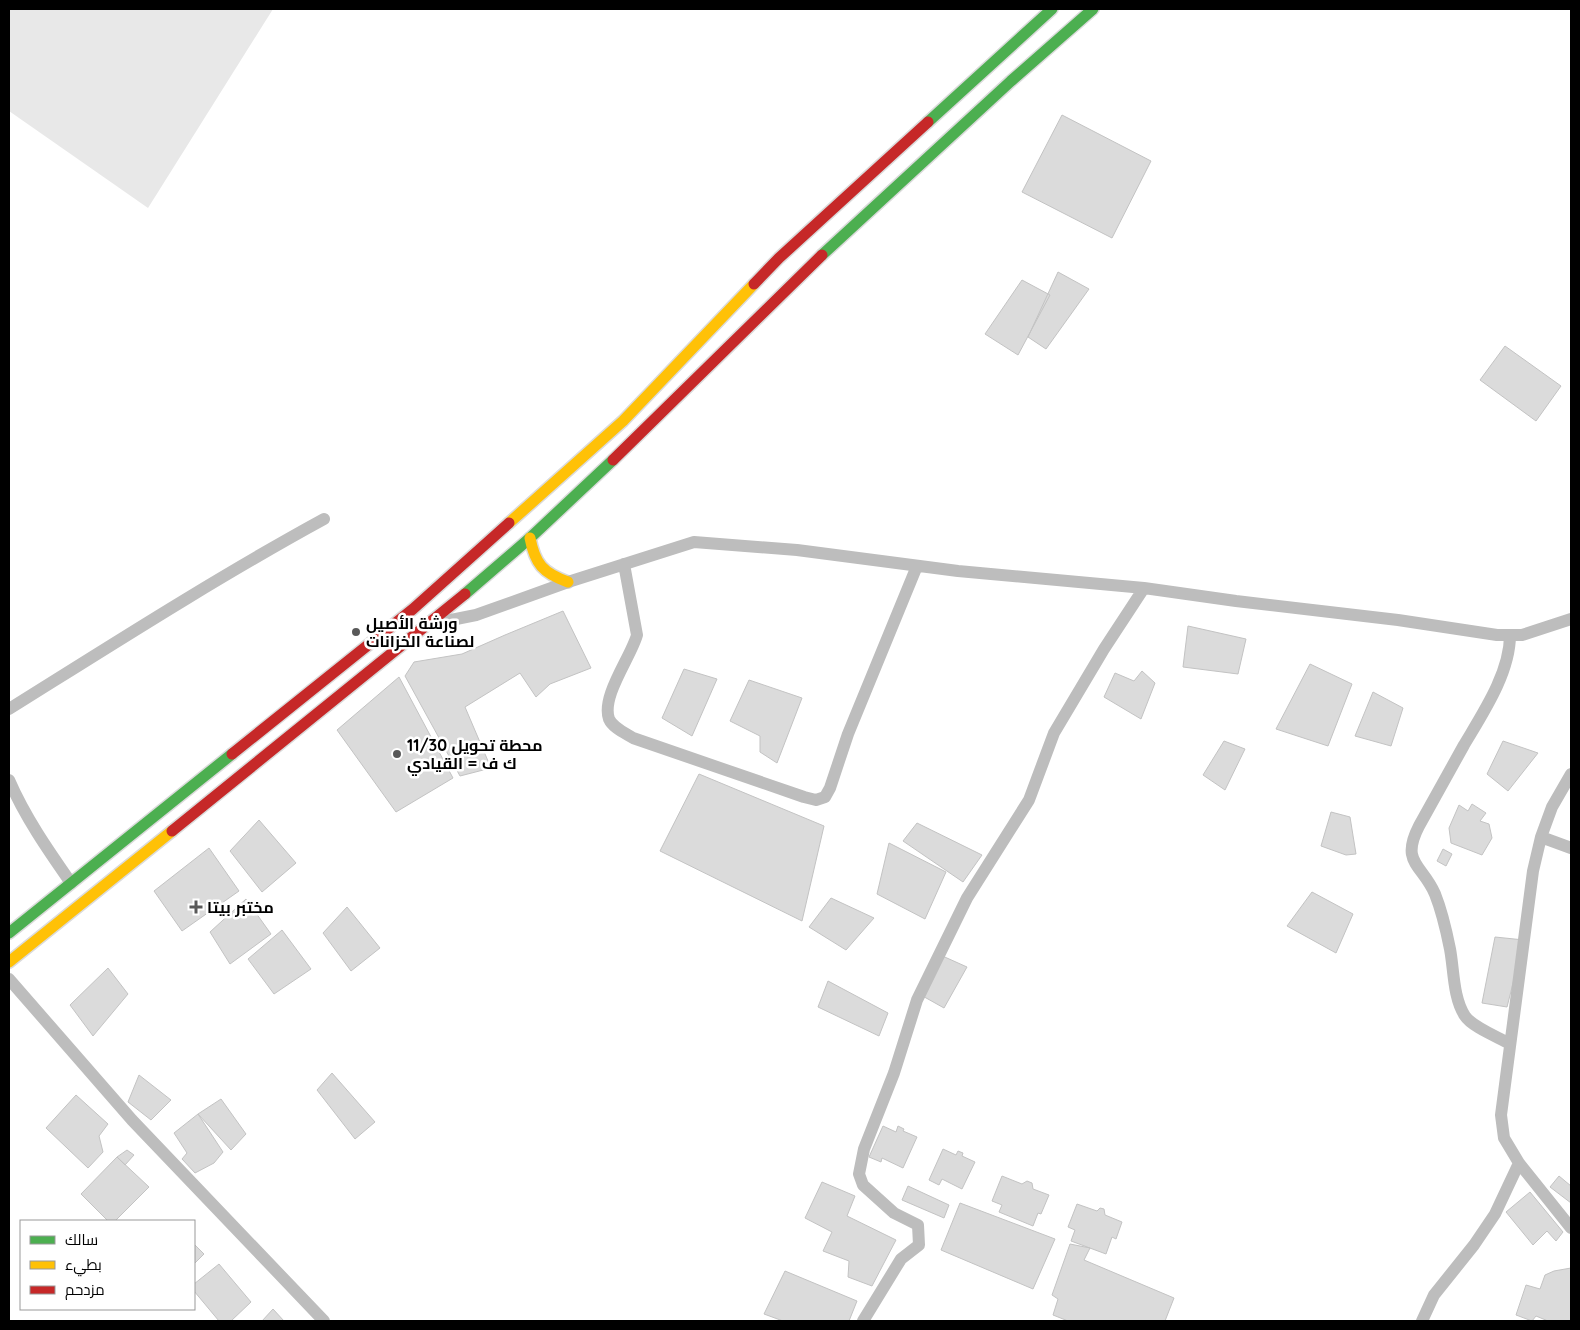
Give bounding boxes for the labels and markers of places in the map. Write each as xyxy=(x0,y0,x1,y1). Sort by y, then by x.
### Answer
place label: ورشة الأصيل لصناعة الخزانات xyxy=(366,613,474,651)
marker: ورشة الأصيل لصناعة الخزانات xyxy=(350,626,362,638)
place label: محطة تحويل 11/30 ك ف = القيادي xyxy=(407,735,543,776)
marker: محطة تحويل 11/30 ك ف = القيادي xyxy=(391,748,403,760)
place label: مختبر بيتا xyxy=(207,897,274,917)
marker: مختبر بيتا xyxy=(189,900,203,914)

